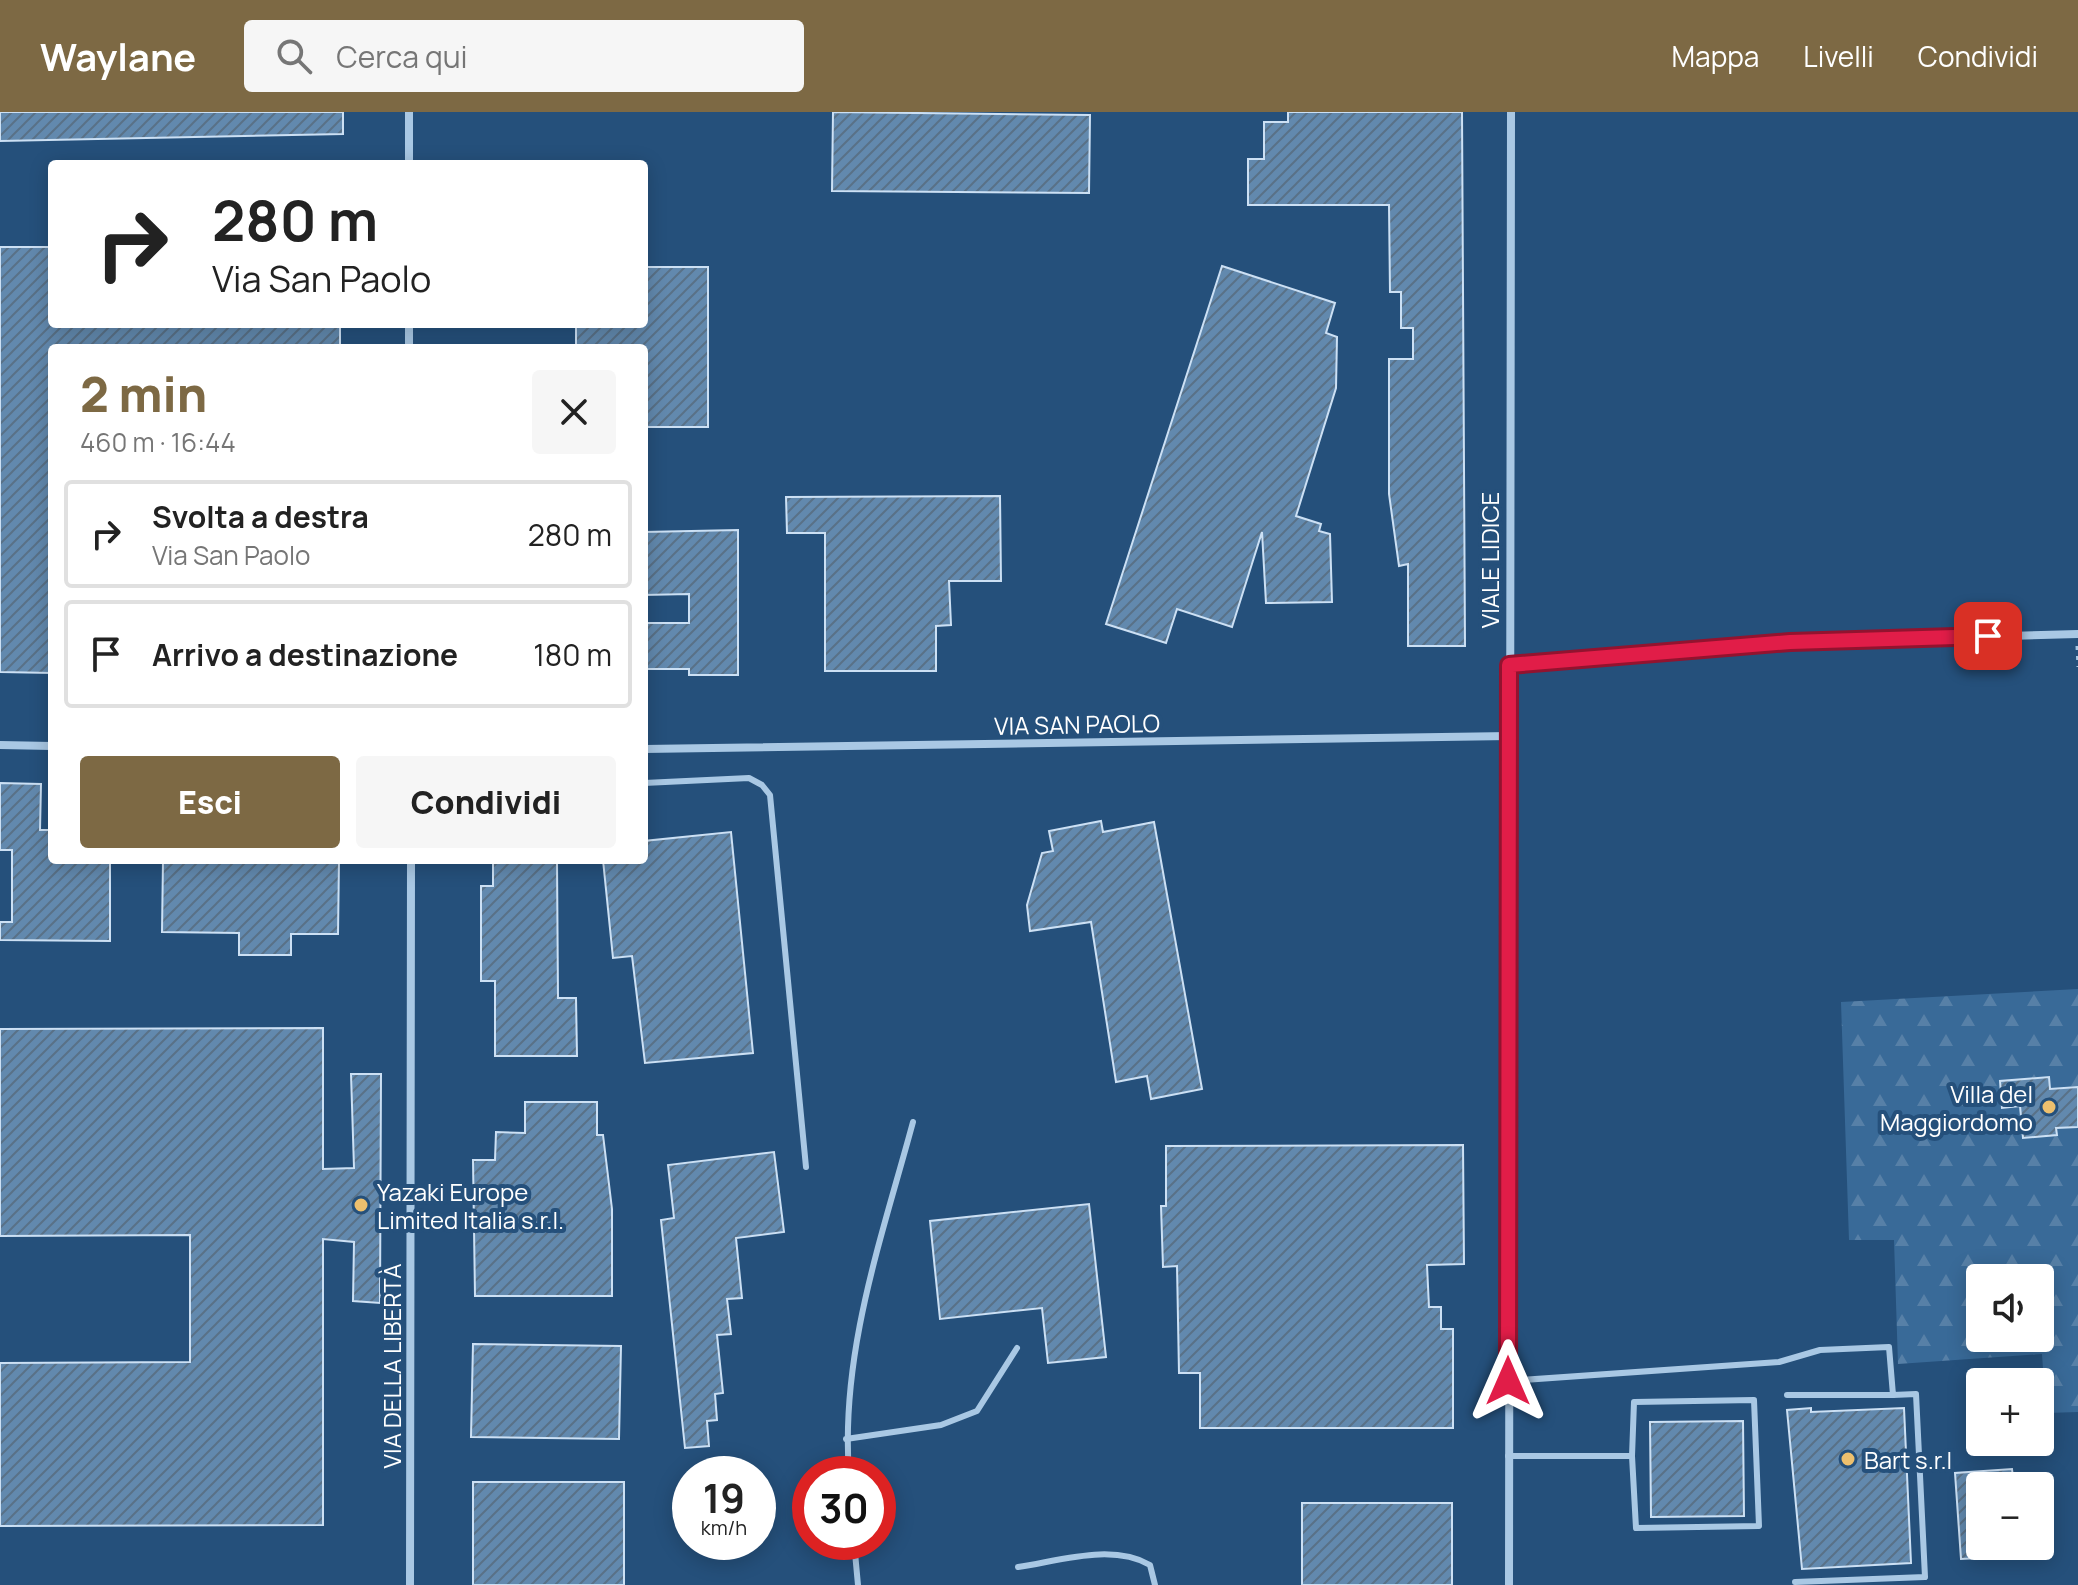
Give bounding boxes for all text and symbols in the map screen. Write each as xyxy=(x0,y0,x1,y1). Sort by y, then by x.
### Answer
search box xyxy=(244,20,804,92)
text: Waylane xyxy=(40,30,196,82)
icon: search xyxy=(272,34,316,78)
text: Cerca qui xyxy=(336,36,468,77)
text: Mappa xyxy=(1672,37,1759,75)
text: Livelli xyxy=(1803,37,1874,75)
text: Condividi xyxy=(1918,37,2038,75)
text: 280 m xyxy=(212,181,378,258)
icon: right xyxy=(80,192,184,296)
text: Via San Paolo xyxy=(212,254,431,303)
text: 2 min xyxy=(80,361,207,426)
button: close xyxy=(532,370,616,454)
text: 460 m · 16:44 xyxy=(80,424,236,460)
street label: VIALE LIDICE xyxy=(1473,492,1506,628)
text: Svolta a destra xyxy=(152,496,369,537)
icon: right xyxy=(84,512,128,556)
text: 280 m xyxy=(528,514,612,555)
text: Via San Paolo xyxy=(152,537,310,573)
pin xyxy=(1954,602,2022,670)
icon: arrive xyxy=(1966,614,2010,658)
icon: arrive xyxy=(84,632,128,676)
text: Arrivo a destinazione xyxy=(152,634,458,675)
text: 180 m xyxy=(533,634,612,675)
street label: VIA SAN PAOLO xyxy=(994,706,1160,742)
button: Esci xyxy=(80,756,340,848)
button: Condividi xyxy=(356,756,616,848)
place label: Villa del Maggiordomo xyxy=(1880,1077,2033,1138)
marker: Villa del Maggiordomo xyxy=(2040,1098,2058,1116)
place label: Yazaki Europe Limited Italia s.r.l. xyxy=(377,1175,564,1236)
marker: Yazaki Europe Limited Italia s.r.l. xyxy=(352,1196,370,1214)
street label: VIA DELLA LIBERTÀ xyxy=(375,1264,408,1468)
map controls xyxy=(1966,1264,2054,1560)
button: sound xyxy=(1966,1264,2054,1352)
position arrow xyxy=(1466,1339,1550,1423)
button: + xyxy=(1966,1368,2054,1456)
place label: Bart s.r.l xyxy=(1864,1443,1952,1476)
marker: Bart s.r.l xyxy=(1839,1450,1857,1468)
speed limit sign: 30 xyxy=(792,1456,896,1560)
text: 19 xyxy=(703,1470,745,1525)
button: − xyxy=(1966,1472,2054,1560)
text: km/h xyxy=(701,1514,747,1541)

